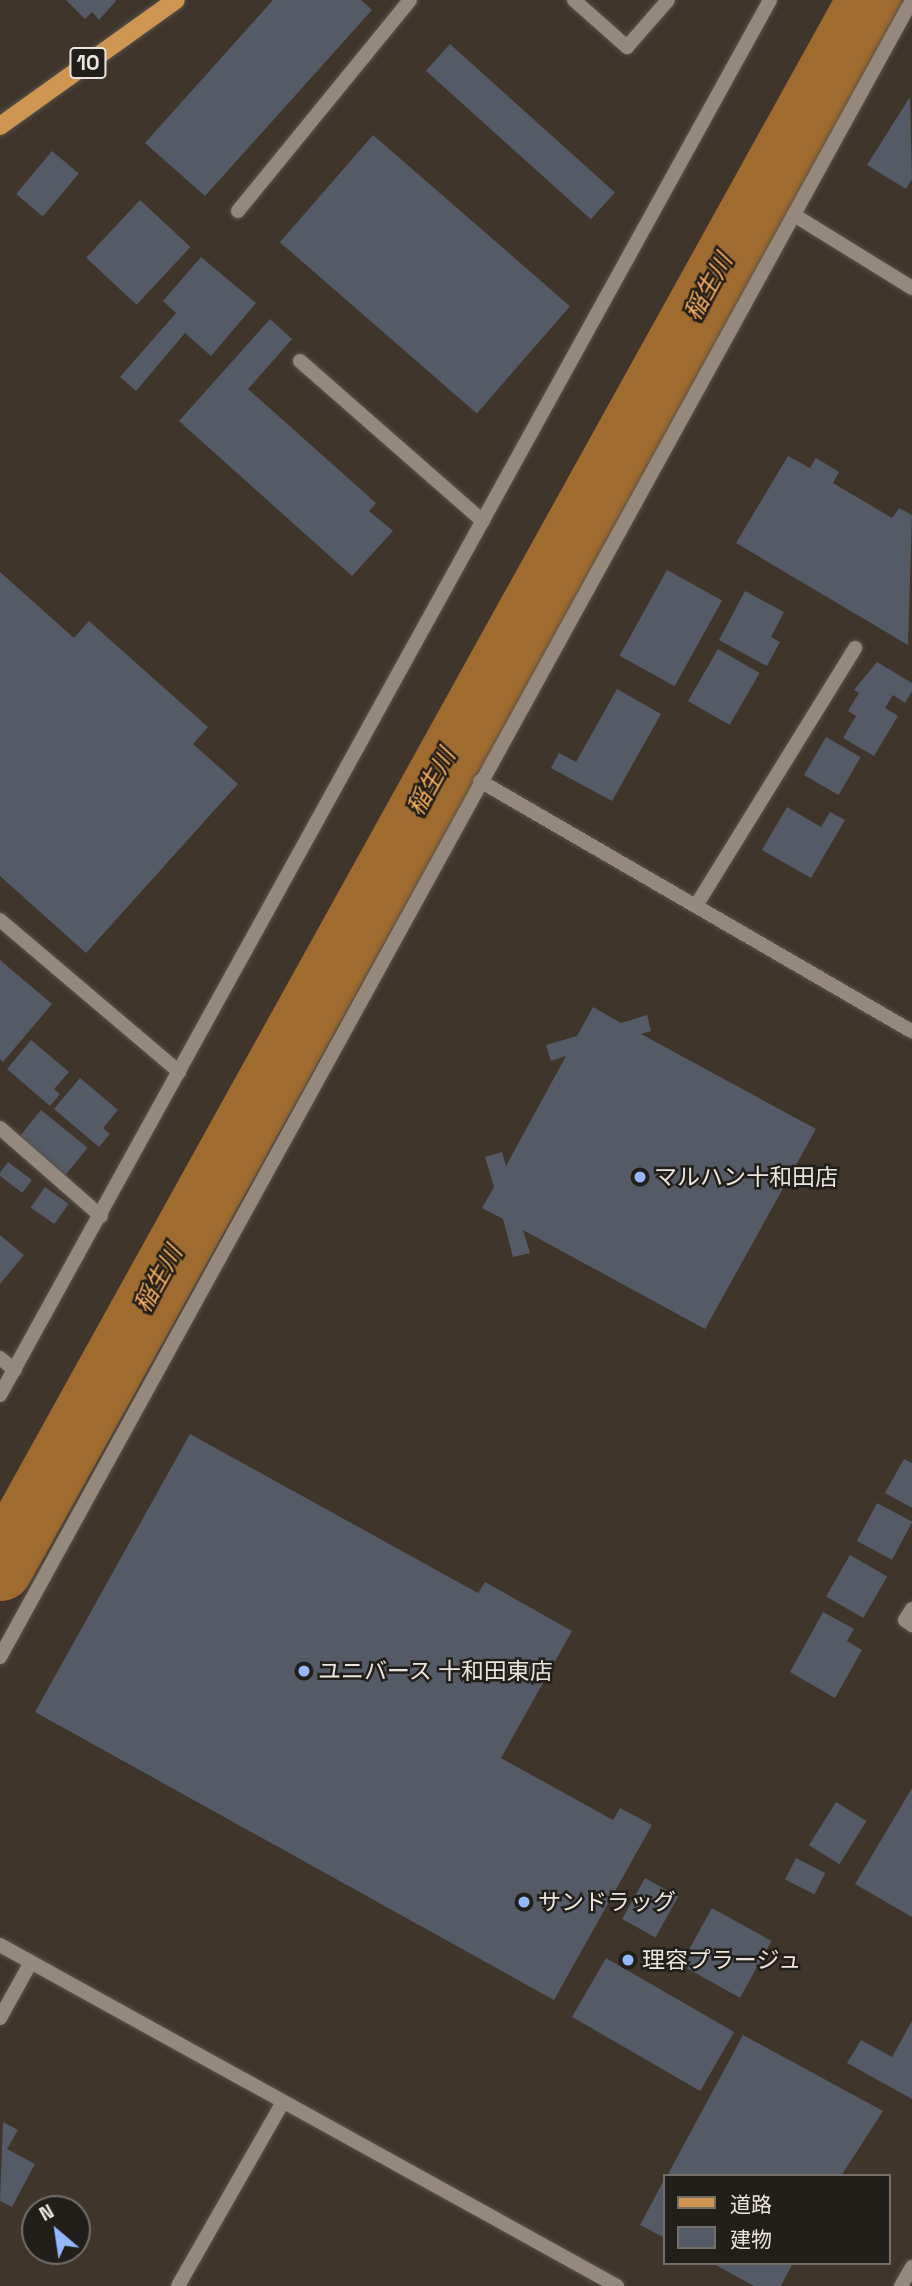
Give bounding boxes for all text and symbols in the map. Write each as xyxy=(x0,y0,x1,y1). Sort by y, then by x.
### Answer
road number: 10 xyxy=(69,46,107,80)
water label: 稲生川 xyxy=(678,249,738,325)
water label: 稲生川 xyxy=(401,744,461,820)
place label: マルハン十和田店 xyxy=(654,1163,838,1191)
marker: マルハン十和田店 xyxy=(632,1169,648,1185)
water label: 稲生川 xyxy=(128,1241,188,1317)
place label: ユニバース 十和田東店 xyxy=(318,1657,554,1685)
marker: ユニバース 十和田東店 xyxy=(296,1663,312,1679)
place label: サンドラッグ xyxy=(538,1888,676,1916)
marker: サンドラッグ xyxy=(516,1894,532,1910)
place label: 理容プラージュ xyxy=(642,1946,803,1974)
marker: 理容プラージュ xyxy=(620,1952,636,1968)
legend xyxy=(664,2174,891,2265)
text: 道路 xyxy=(730,2191,772,2218)
north arrow xyxy=(21,2195,91,2265)
text: N xyxy=(35,2199,58,2227)
text: 建物 xyxy=(730,2226,772,2253)

